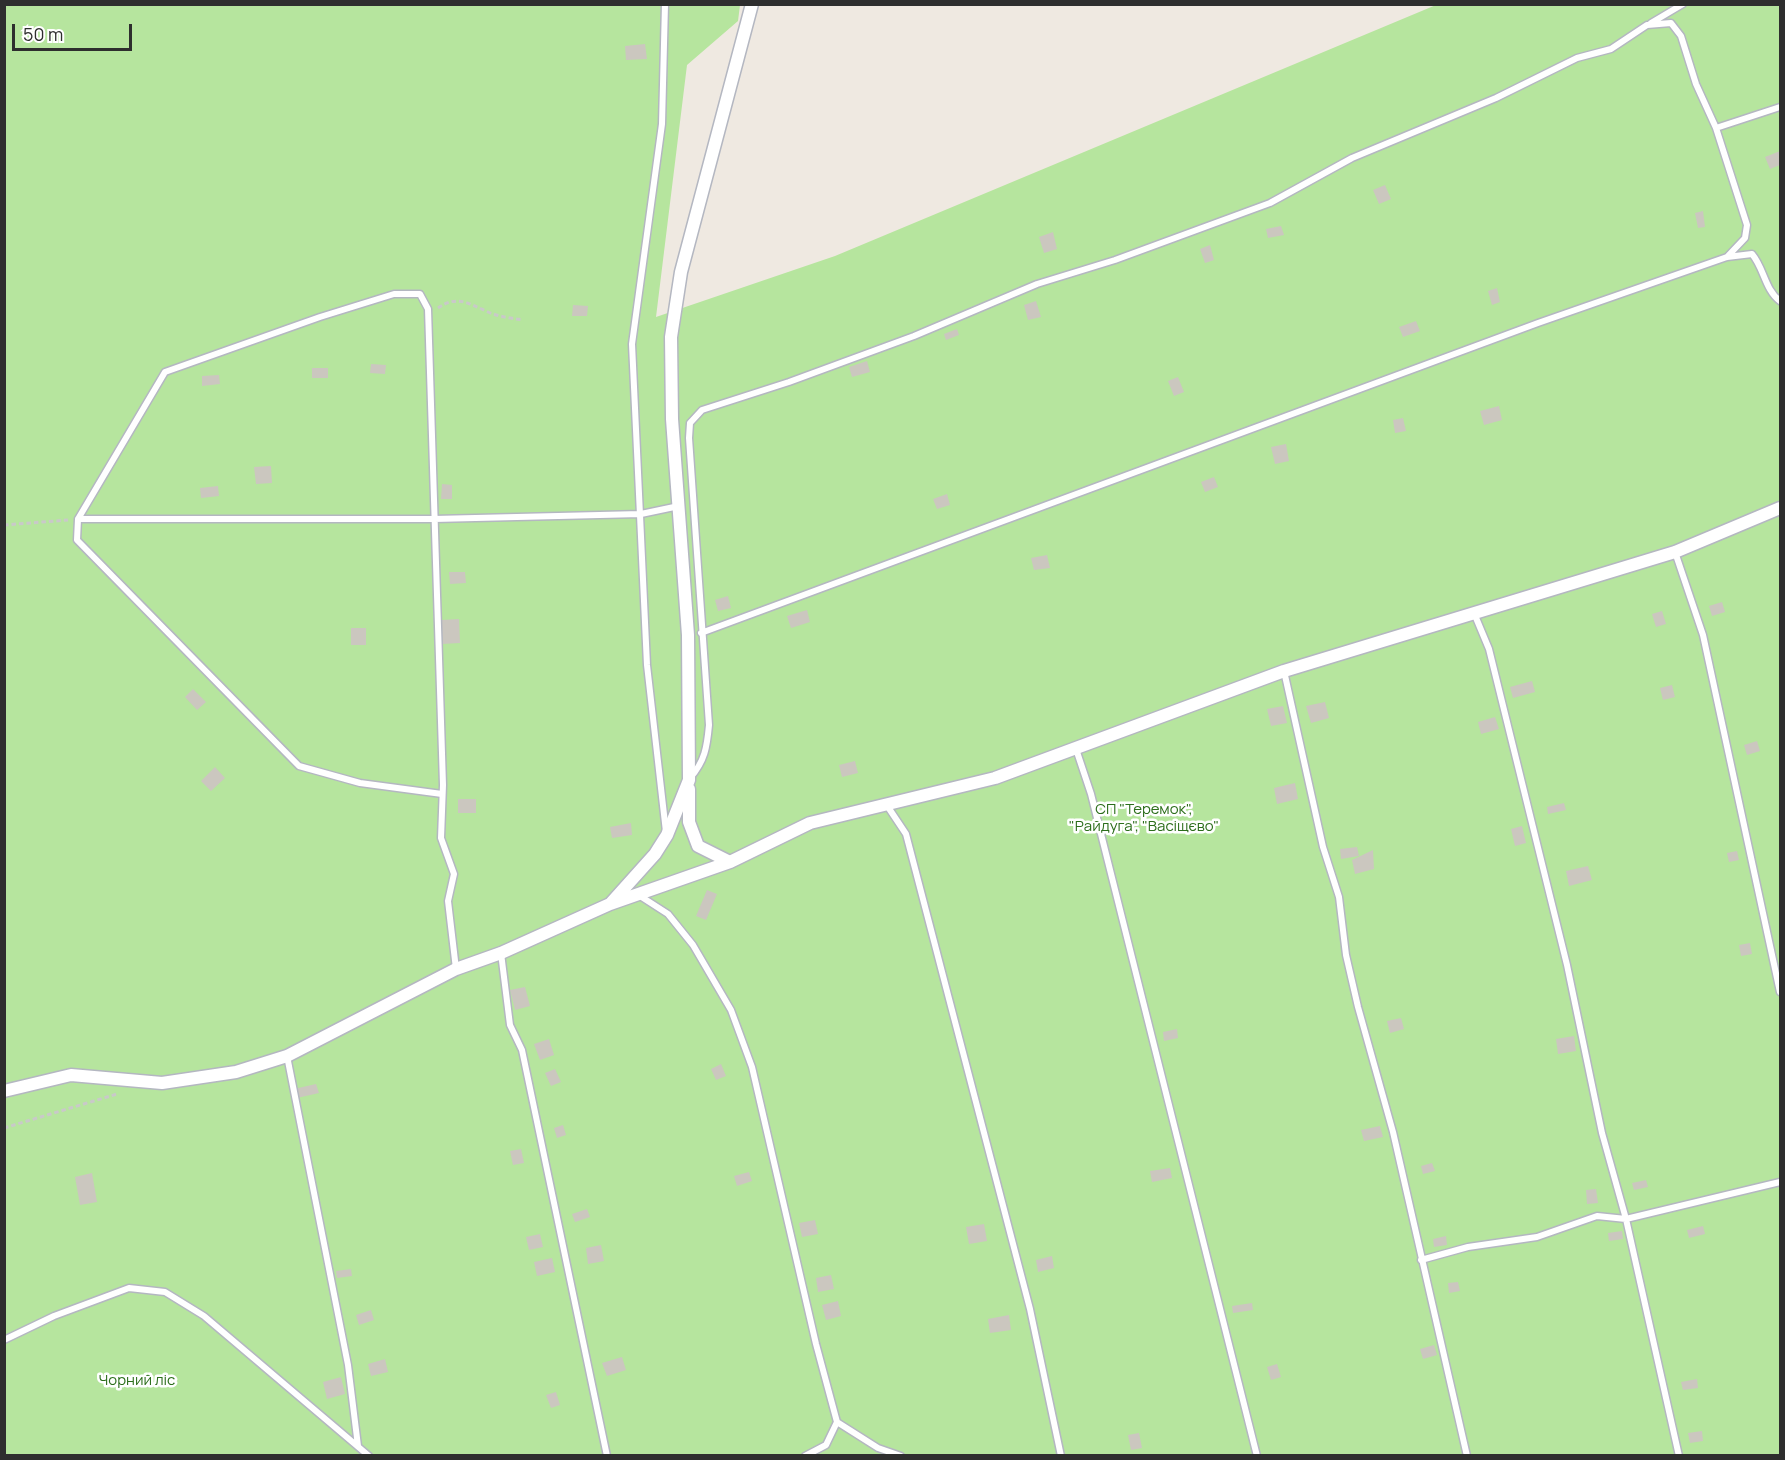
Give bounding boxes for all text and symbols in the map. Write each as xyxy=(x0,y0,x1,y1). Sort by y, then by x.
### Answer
scale bar xyxy=(15,12,135,50)
text: 50 m xyxy=(23,22,63,46)
park label: СП "Теремок", "Райдуга", "Васіщєво" xyxy=(1069,801,1219,836)
park label: Чорний ліс xyxy=(99,1372,175,1390)

